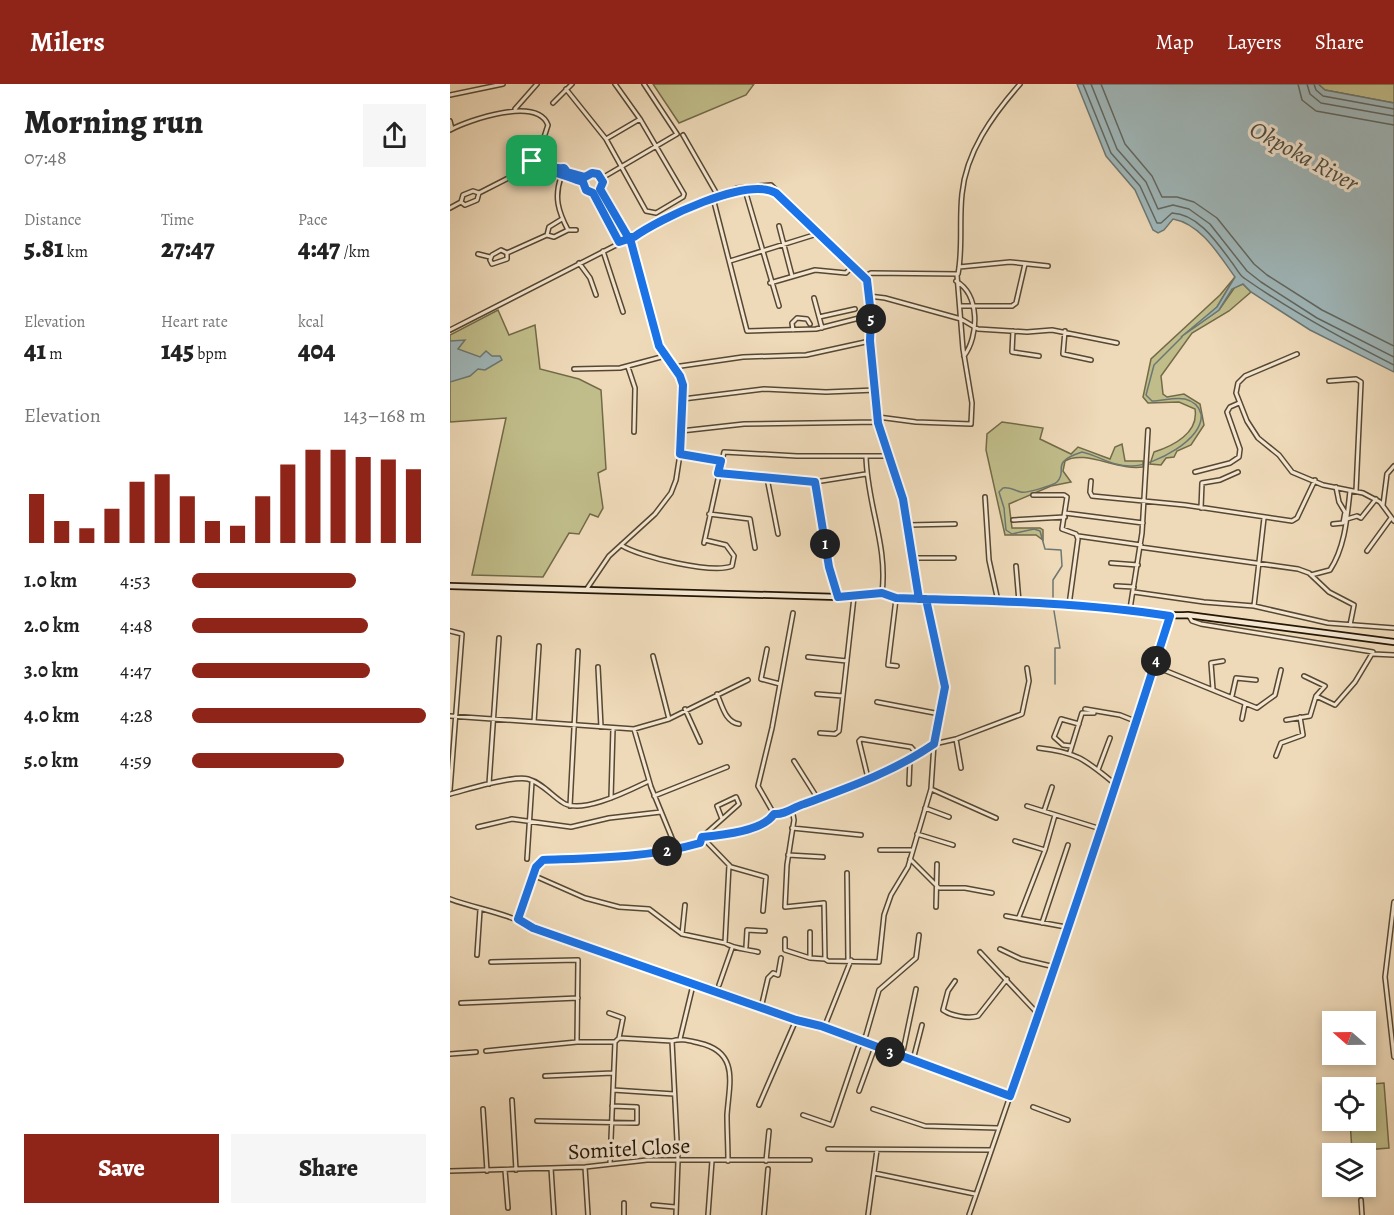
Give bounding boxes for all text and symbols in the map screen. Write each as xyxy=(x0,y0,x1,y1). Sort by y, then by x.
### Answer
text: Milers xyxy=(30,23,105,61)
text: Map xyxy=(1155,28,1194,56)
text: Layers xyxy=(1227,28,1282,56)
text: Share xyxy=(1315,28,1364,56)
text: Morning run xyxy=(24,99,203,144)
button: share xyxy=(363,104,426,167)
water label: Okpoka River xyxy=(1244,113,1365,199)
pin xyxy=(506,135,557,186)
text: 07:48 xyxy=(24,144,67,171)
icon: arrive xyxy=(515,144,548,177)
text: Distance xyxy=(24,209,81,231)
text: Time xyxy=(161,209,194,231)
text: Pace xyxy=(298,209,328,231)
text: 5.81 xyxy=(24,231,64,266)
text: 27:47 xyxy=(161,231,215,266)
text: 4:47 xyxy=(298,231,340,266)
text: km xyxy=(64,241,88,263)
text: /km xyxy=(340,241,370,263)
pin: 5 xyxy=(856,304,886,334)
text: 5 xyxy=(868,308,874,330)
text: Elevation xyxy=(24,311,85,333)
text: Heart rate xyxy=(161,311,228,333)
text: kcal xyxy=(298,311,324,333)
text: 41 xyxy=(24,333,46,368)
text: 145 xyxy=(161,333,194,368)
text: 404 xyxy=(298,333,336,368)
text: m xyxy=(46,343,62,365)
text: bpm xyxy=(194,343,227,365)
text: Elevation xyxy=(24,402,101,429)
text: 143–168 m xyxy=(343,402,426,429)
pin: 1 xyxy=(810,529,840,559)
text: 1 xyxy=(822,533,828,555)
text: 1.0 km xyxy=(24,567,77,594)
text: 4:53 xyxy=(120,567,151,594)
text: 2.0 km xyxy=(24,612,80,639)
text: 4:48 xyxy=(120,612,153,639)
pin: 4 xyxy=(1141,646,1171,676)
text: 4 xyxy=(1152,650,1160,672)
text: 3.0 km xyxy=(24,657,79,684)
text: 4:47 xyxy=(120,657,151,684)
text: 4.0 km xyxy=(24,702,80,729)
text: 4:28 xyxy=(120,702,153,729)
text: 5.0 km xyxy=(24,747,79,774)
text: 4:59 xyxy=(120,747,152,774)
pin: 2 xyxy=(652,836,682,866)
text: 2 xyxy=(663,840,671,862)
north arrow xyxy=(1322,1011,1376,1065)
map controls xyxy=(1322,1011,1376,1197)
pin: 3 xyxy=(875,1037,905,1067)
text: 3 xyxy=(887,1041,893,1063)
button: locate xyxy=(1322,1077,1376,1131)
street label: Somitel Close xyxy=(567,1131,691,1167)
button: Save xyxy=(24,1134,219,1203)
button: Share xyxy=(231,1134,426,1203)
button: layers xyxy=(1322,1143,1376,1197)

